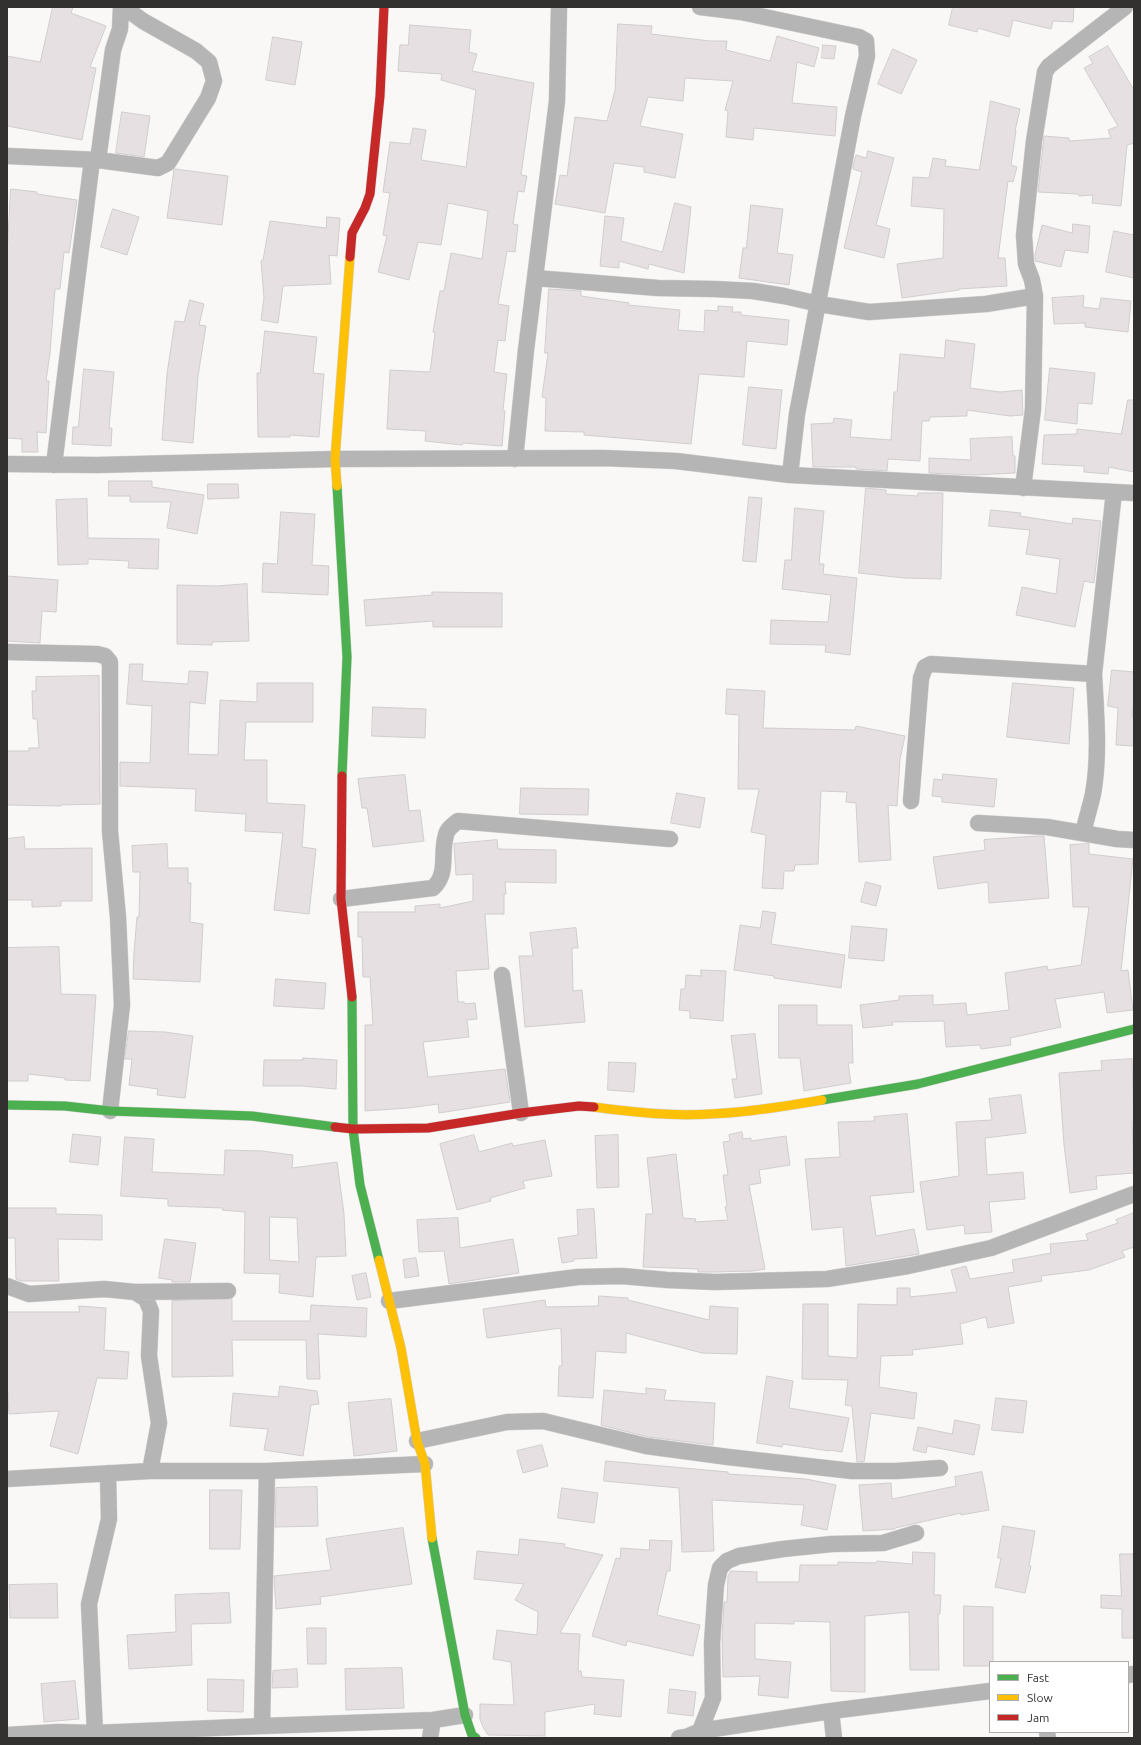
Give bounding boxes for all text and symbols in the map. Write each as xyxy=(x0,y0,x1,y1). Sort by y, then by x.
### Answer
legend xyxy=(989,1661,1129,1733)
text: Fast xyxy=(1027,1671,1049,1684)
text: Slow xyxy=(1027,1691,1053,1704)
text: Jam xyxy=(1027,1711,1049,1724)

